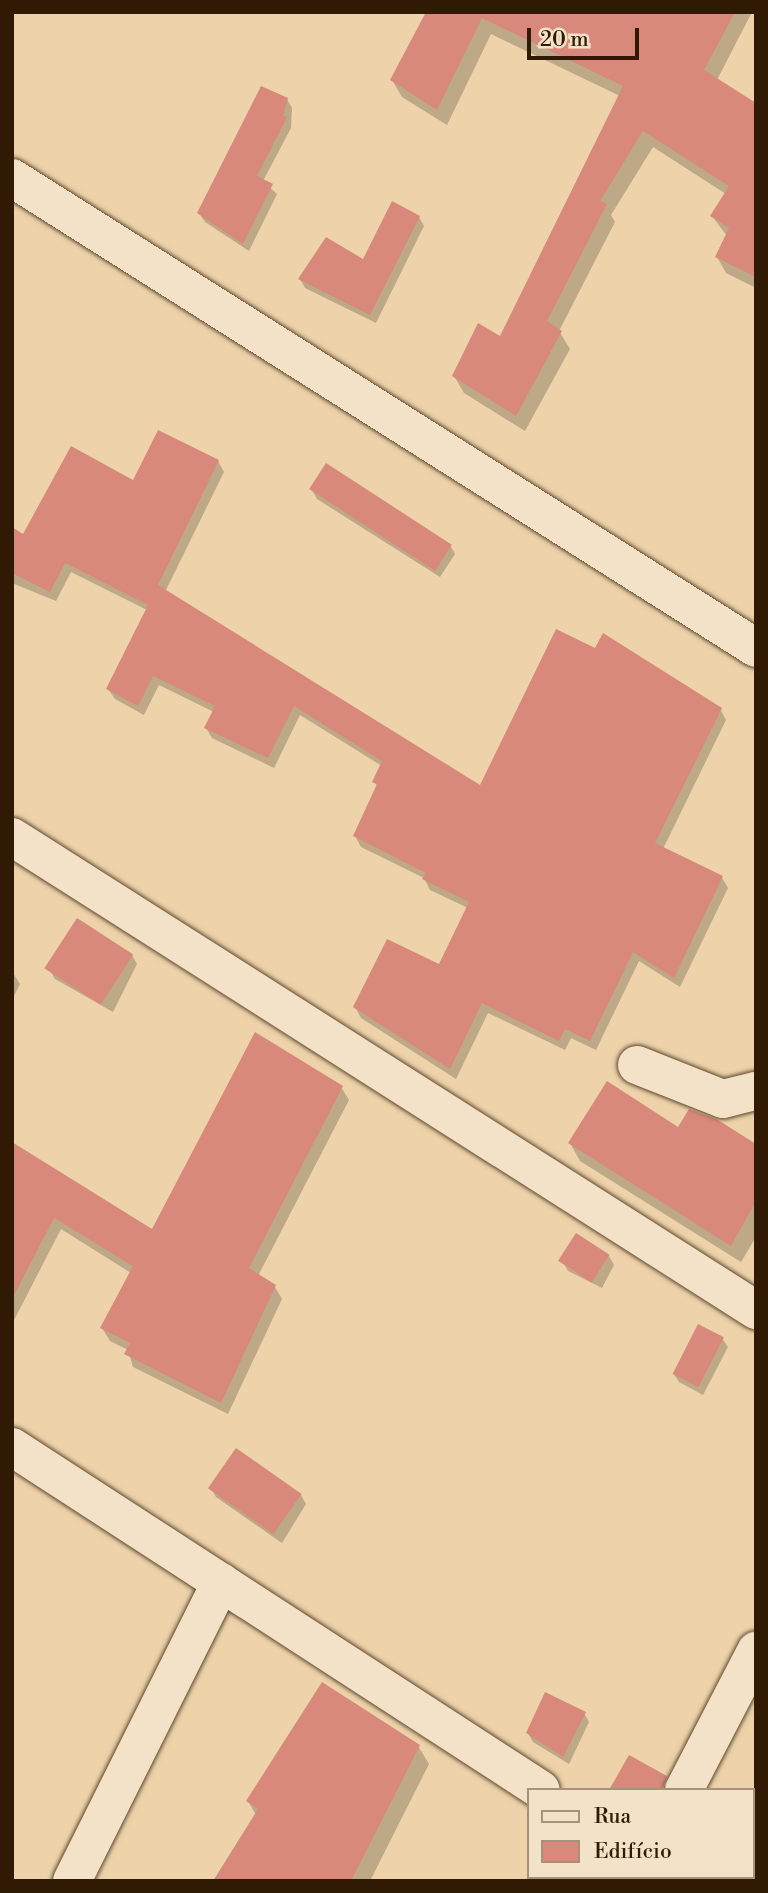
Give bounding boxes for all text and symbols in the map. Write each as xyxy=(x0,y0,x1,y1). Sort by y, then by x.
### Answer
scale bar xyxy=(530,14,642,58)
text: 20 m xyxy=(540,27,589,53)
legend xyxy=(526,1788,754,1879)
text: Rua xyxy=(594,1804,631,1830)
text: Edifício xyxy=(594,1839,672,1865)

